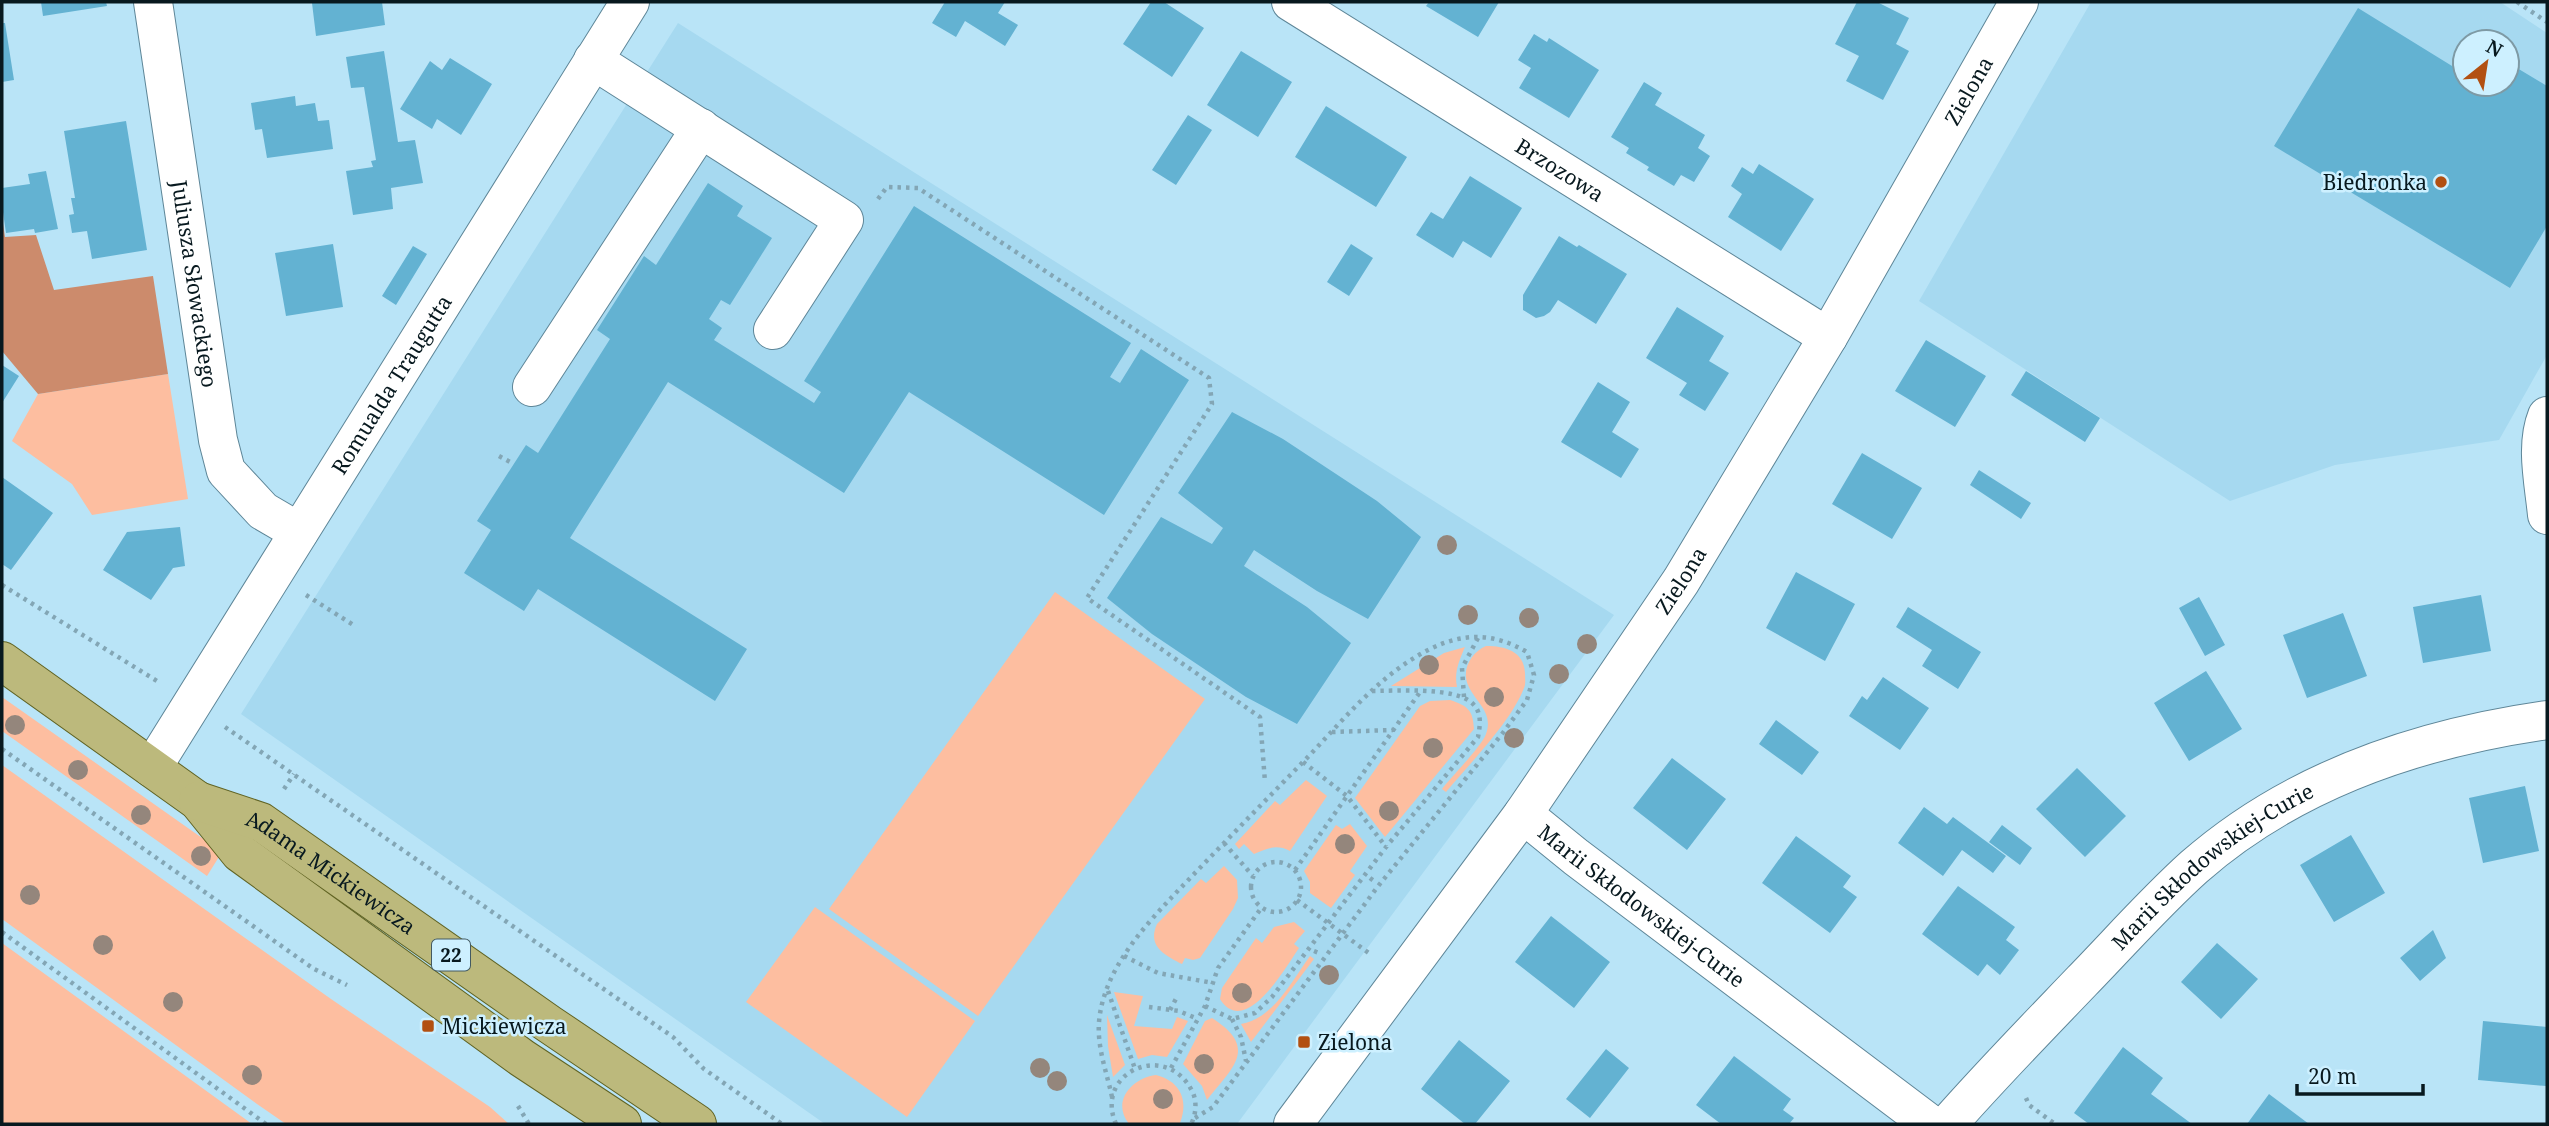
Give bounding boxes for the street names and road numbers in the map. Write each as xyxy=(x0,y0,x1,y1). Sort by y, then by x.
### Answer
street label: Zielona xyxy=(1938,51,1999,130)
street label: Brzozowa xyxy=(1510,132,1609,208)
street label: Juliusza Słowackiego xyxy=(165,177,224,389)
street label: Romualda Traugutta xyxy=(325,290,458,480)
street label: Zielona xyxy=(1649,541,1712,619)
street label: Marii Skłodowskiej-Curie xyxy=(2105,777,2318,956)
street label: Adama Mickiewicza xyxy=(242,804,421,940)
street label: Marii Skłodowskiej-Curie xyxy=(1532,818,1751,994)
road number: 22 xyxy=(432,939,470,970)

